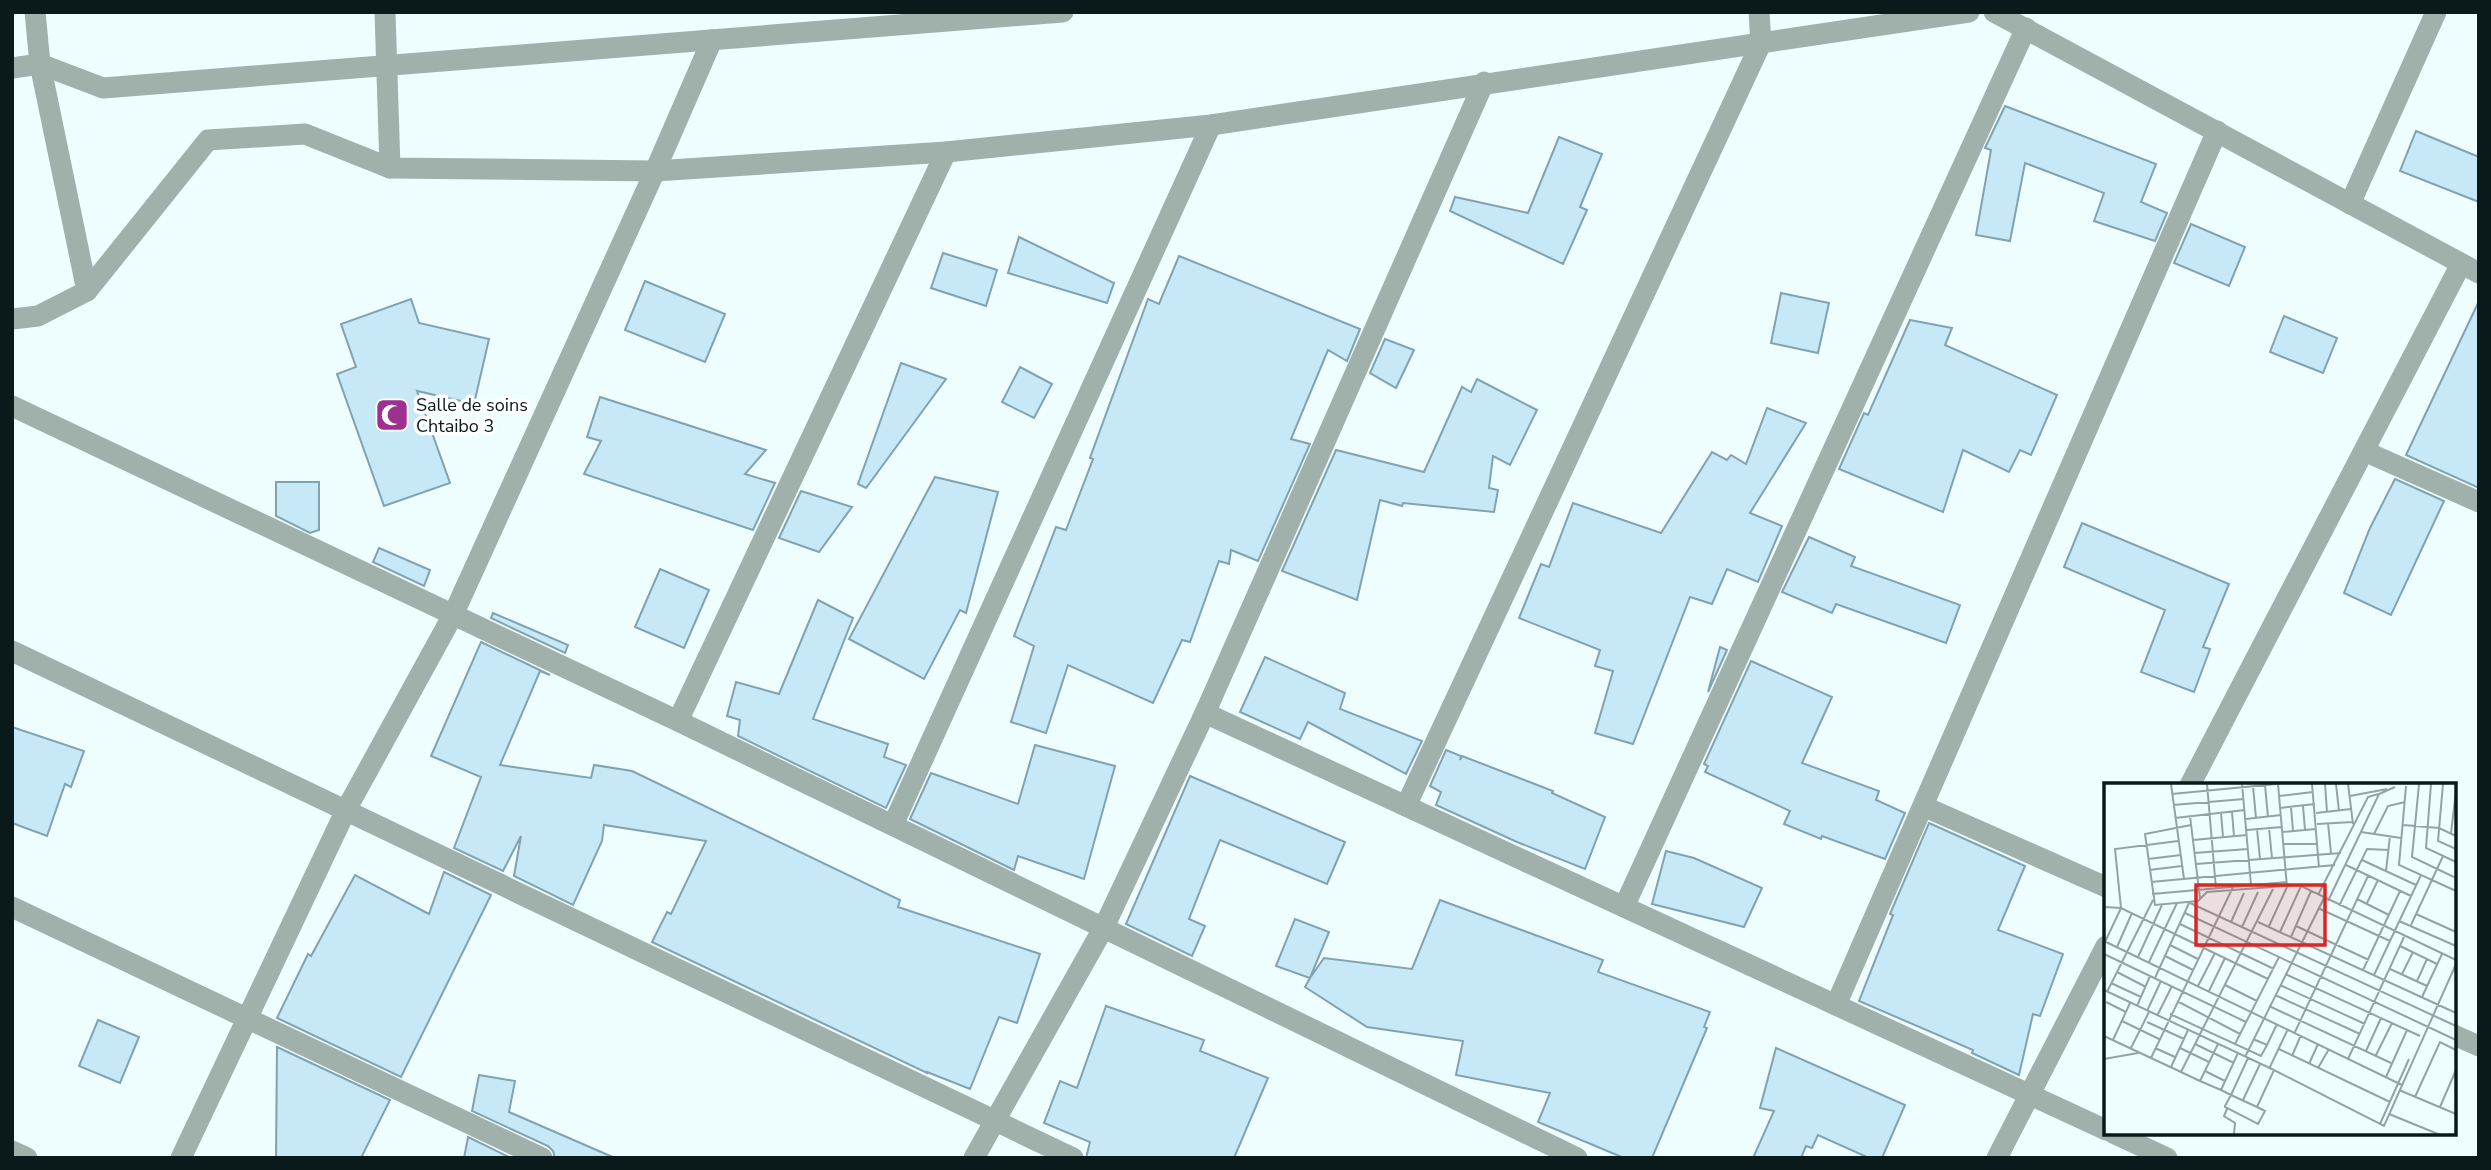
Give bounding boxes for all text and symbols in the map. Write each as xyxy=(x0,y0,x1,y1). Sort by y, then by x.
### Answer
place label: Salle de soins Chtaibo 3 xyxy=(416,393,528,438)
mosque icon: Salle de soins Chtaibo 3 xyxy=(373,396,411,434)
inset map xyxy=(2104,783,2456,1135)

